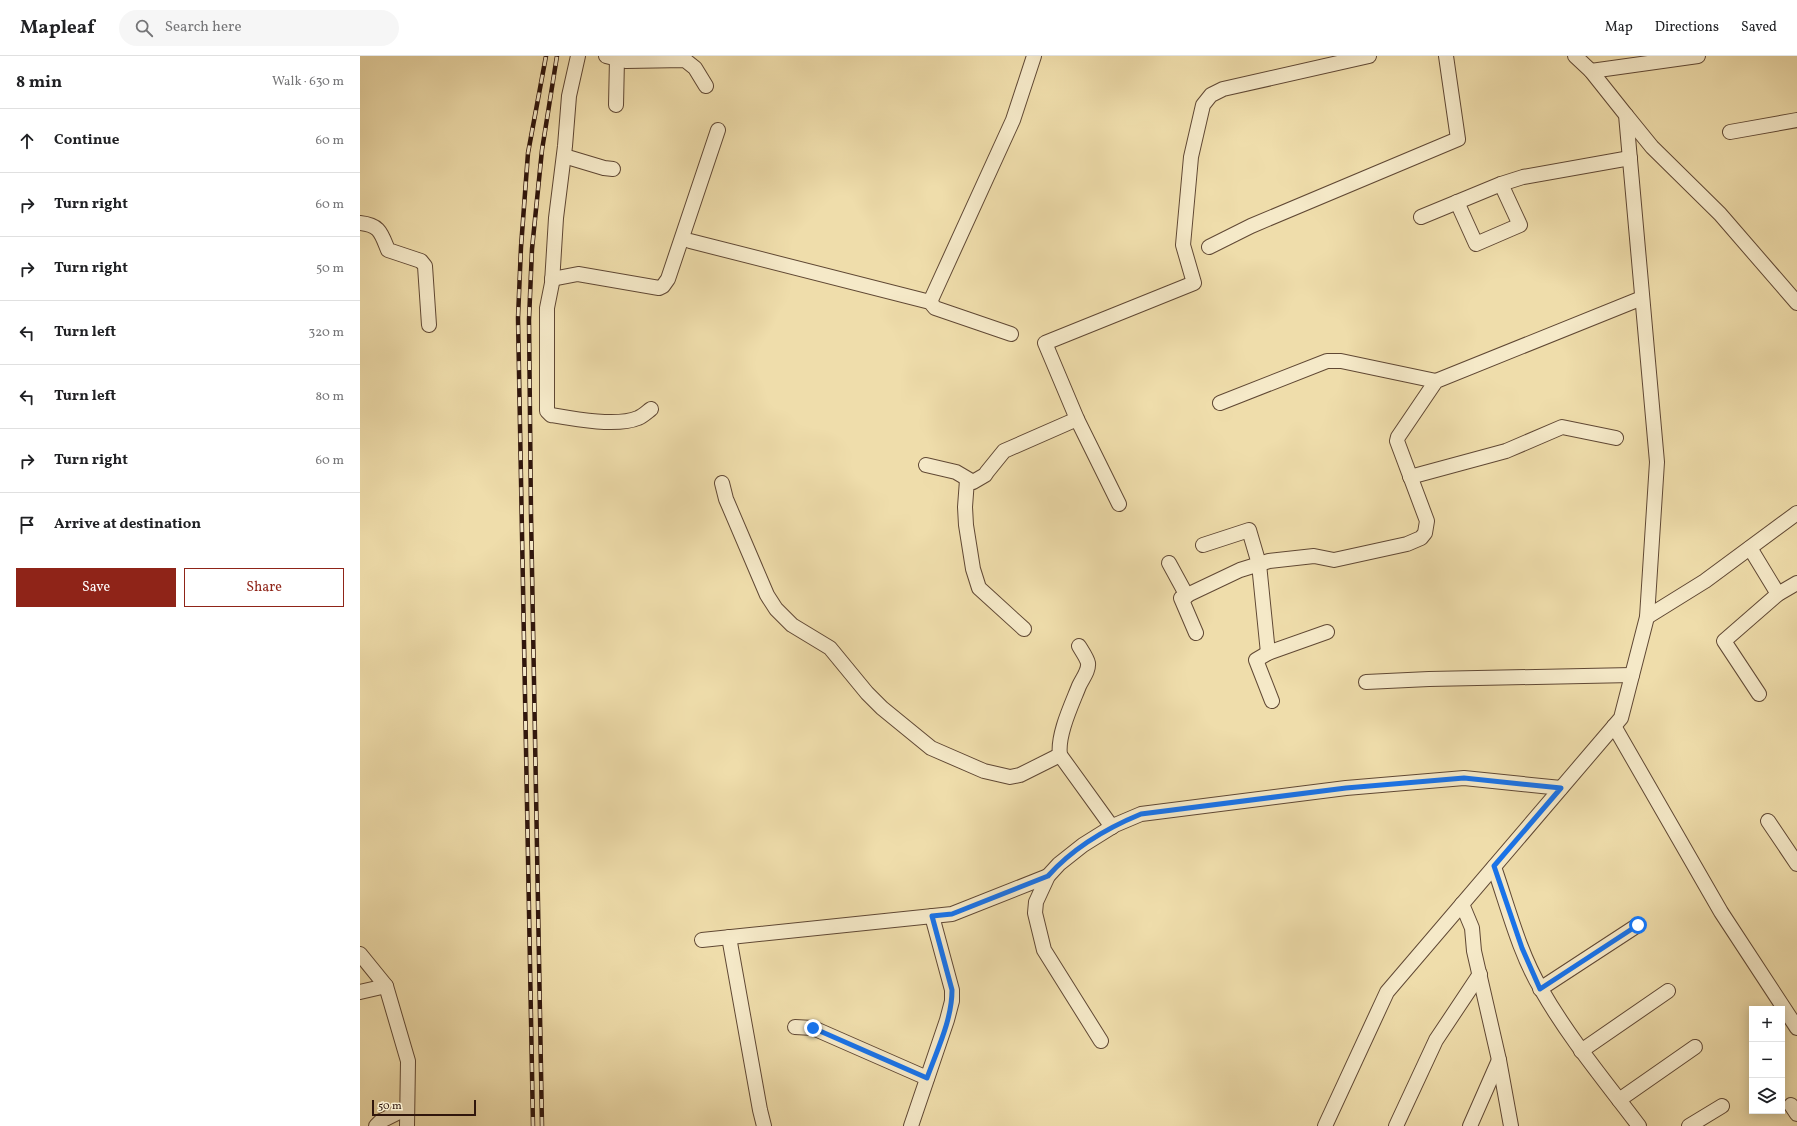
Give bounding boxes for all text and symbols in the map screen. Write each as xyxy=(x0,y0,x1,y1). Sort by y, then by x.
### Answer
search box xyxy=(119,10,399,46)
text: Mapleaf xyxy=(20,15,95,41)
icon: search xyxy=(133,17,155,39)
text: Search here xyxy=(165,17,242,38)
text: Map xyxy=(1605,18,1633,37)
text: Directions xyxy=(1655,18,1719,37)
text: Saved xyxy=(1741,18,1777,37)
text: 8 min xyxy=(16,71,62,94)
text: Walk · 630 m xyxy=(272,73,344,91)
icon: ahead xyxy=(16,130,38,152)
text: Continue xyxy=(54,130,119,151)
text: 60 m xyxy=(316,132,344,150)
icon: right xyxy=(16,194,38,216)
text: Turn right xyxy=(54,194,128,215)
text: 60 m xyxy=(316,196,344,214)
icon: right xyxy=(16,258,38,280)
text: Turn right xyxy=(54,258,128,279)
text: 50 m xyxy=(316,260,344,278)
icon: left xyxy=(16,322,38,344)
text: Turn left xyxy=(54,322,116,343)
text: 320 m xyxy=(309,324,344,342)
icon: left xyxy=(16,386,38,408)
text: Turn left xyxy=(54,386,116,407)
text: 80 m xyxy=(315,388,344,406)
icon: right xyxy=(16,450,38,472)
text: Turn right xyxy=(54,450,128,471)
text: 60 m xyxy=(316,452,344,470)
icon: arrive xyxy=(16,514,38,536)
text: Arrive at destination xyxy=(54,514,201,535)
button: Save xyxy=(16,568,176,607)
button: Share xyxy=(184,568,344,607)
route start xyxy=(1629,916,1647,934)
map controls xyxy=(1749,1006,1785,1114)
button: + xyxy=(1749,1006,1785,1042)
route end xyxy=(804,1019,822,1037)
button: − xyxy=(1749,1042,1785,1078)
button: layers xyxy=(1749,1078,1785,1114)
scale bar xyxy=(372,1098,476,1117)
text: 50 m xyxy=(378,1099,402,1114)

